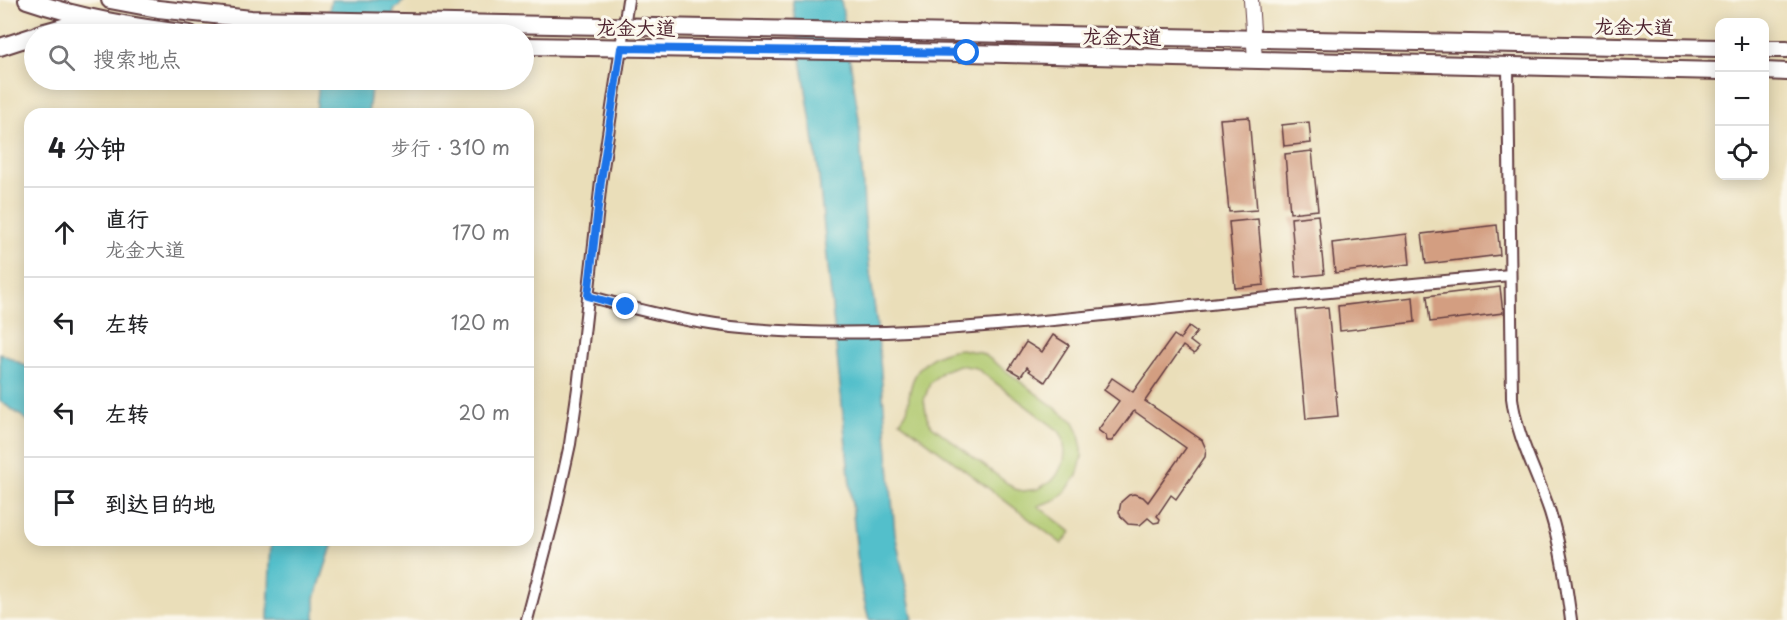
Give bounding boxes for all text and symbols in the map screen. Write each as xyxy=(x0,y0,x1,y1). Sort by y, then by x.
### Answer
street label: 龙金大道 xyxy=(1594,10,1674,42)
street label: 龙金大道 xyxy=(596,11,676,43)
map controls xyxy=(1715,18,1769,180)
button: + xyxy=(1715,18,1769,72)
street label: 龙金大道 xyxy=(1082,20,1162,52)
search box xyxy=(24,24,534,90)
route start xyxy=(953,39,979,65)
icon: search xyxy=(45,41,78,74)
text: 搜索地点 xyxy=(93,41,181,74)
button: − xyxy=(1715,72,1769,126)
button: locate xyxy=(1715,126,1769,180)
text: 4 分钟 xyxy=(48,128,126,167)
text: 步行 · 310 m xyxy=(391,132,510,162)
text: 直行 xyxy=(105,201,149,234)
icon: ahead xyxy=(48,216,81,249)
text: 170 m xyxy=(452,217,510,247)
text: 龙金大道 xyxy=(105,234,185,264)
route end xyxy=(612,293,638,319)
icon: left xyxy=(48,306,81,339)
text: 左转 xyxy=(105,306,149,339)
text: 120 m xyxy=(451,307,510,337)
icon: left xyxy=(48,396,81,429)
text: 左转 xyxy=(105,396,149,429)
text: 20 m xyxy=(458,397,510,427)
icon: arrive xyxy=(48,486,81,519)
text: 到达目的地 xyxy=(105,486,215,519)

